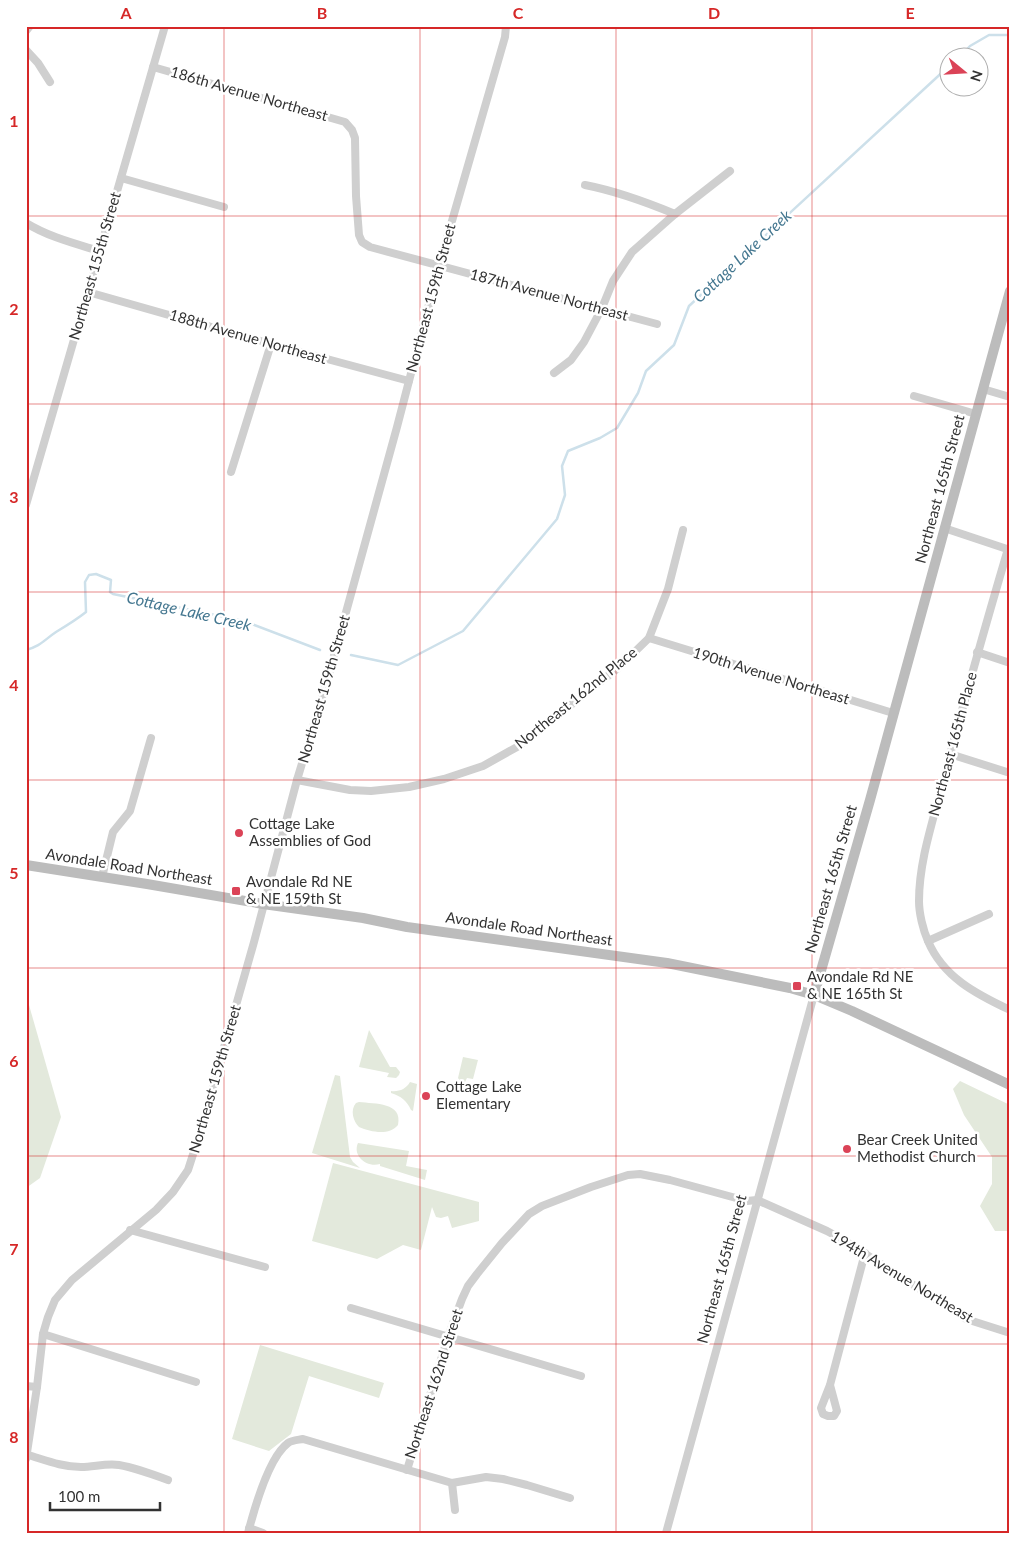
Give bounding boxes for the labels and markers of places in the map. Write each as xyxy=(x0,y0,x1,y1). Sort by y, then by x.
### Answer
place label: Cottage Lake Assemblies of God xyxy=(249,814,371,849)
marker: Cottage Lake Assemblies of God xyxy=(233,827,245,839)
place label: Avondale Rd NE & NE 159th St xyxy=(246,872,352,907)
marker: Avondale Rd NE & NE 159th St xyxy=(230,885,242,897)
place label: Avondale Rd NE & NE 165th St xyxy=(807,967,913,1002)
marker: Avondale Rd NE & NE 165th St xyxy=(791,980,803,992)
place label: Cottage Lake Elementary xyxy=(436,1077,522,1112)
marker: Cottage Lake Elementary xyxy=(420,1090,432,1102)
place label: Bear Creek United Methodist Church xyxy=(857,1130,978,1165)
marker: Bear Creek United Methodist Church xyxy=(841,1143,853,1155)

